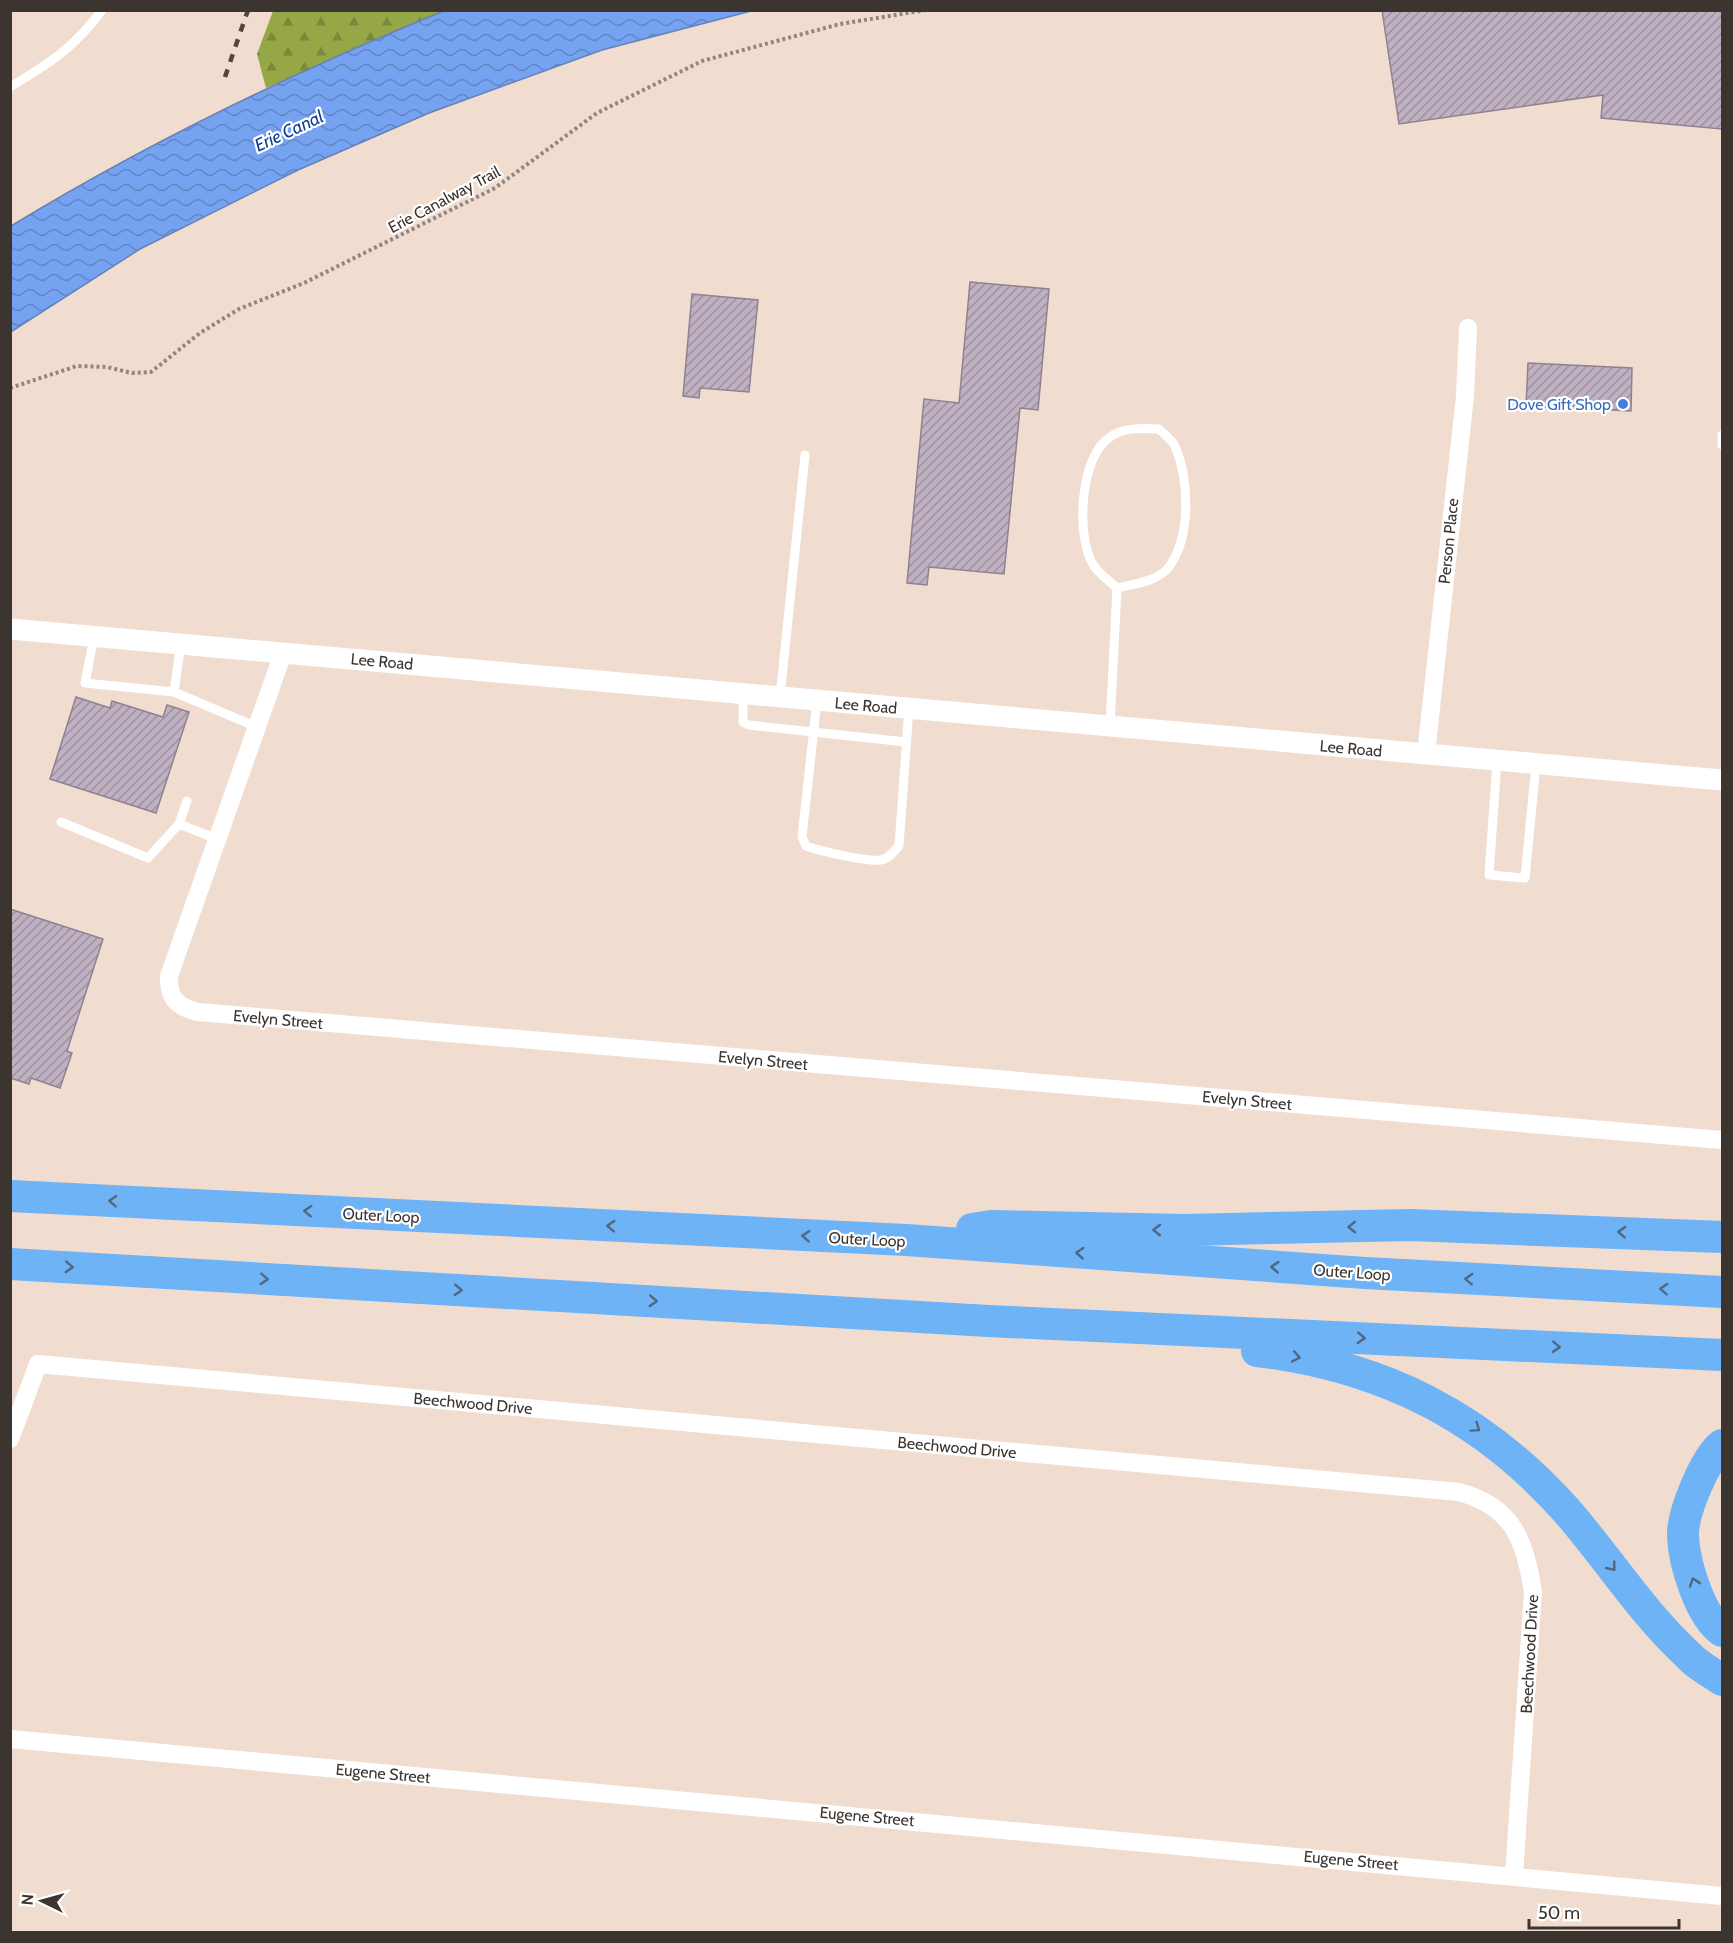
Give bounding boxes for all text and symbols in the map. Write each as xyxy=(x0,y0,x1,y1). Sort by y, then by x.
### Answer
water label: Erie Canal xyxy=(251,105,328,157)
street label: Erie Canalway Trail xyxy=(385,162,504,237)
place label: Dove Gift Shop xyxy=(1507,395,1611,414)
marker: Dove Gift Shop xyxy=(1616,397,1630,411)
street label: Person Place xyxy=(1435,497,1462,585)
street label: Lee Road xyxy=(350,649,414,674)
street label: Lee Road xyxy=(834,693,898,718)
street label: Lee Road xyxy=(1319,736,1383,761)
street label: Evelyn Street xyxy=(232,1006,324,1033)
street label: Evelyn Street xyxy=(717,1047,809,1074)
street label: Evelyn Street xyxy=(1201,1087,1293,1114)
one-way arrow xyxy=(109,1195,118,1208)
street label: Outer Loop xyxy=(342,1204,420,1227)
one-way arrow xyxy=(303,1205,312,1218)
one-way arrow xyxy=(607,1220,616,1233)
one-way arrow xyxy=(1347,1220,1356,1233)
one-way arrow xyxy=(1152,1223,1161,1236)
one-way arrow xyxy=(1618,1225,1627,1238)
street label: Outer Loop xyxy=(828,1228,906,1251)
one-way arrow xyxy=(802,1229,811,1242)
one-way arrow xyxy=(1076,1247,1085,1260)
street label: Outer Loop xyxy=(1313,1260,1391,1285)
one-way arrow xyxy=(64,1261,73,1274)
one-way arrow xyxy=(1270,1261,1279,1274)
one-way arrow xyxy=(259,1272,268,1285)
one-way arrow xyxy=(1465,1272,1474,1285)
one-way arrow xyxy=(1660,1282,1669,1295)
one-way arrow xyxy=(454,1283,463,1296)
one-way arrow xyxy=(648,1294,657,1307)
one-way arrow xyxy=(1357,1332,1366,1345)
one-way arrow xyxy=(1551,1341,1560,1354)
one-way arrow xyxy=(1291,1350,1301,1363)
street label: Beechwood Drive xyxy=(413,1389,533,1418)
one-way arrow xyxy=(1470,1421,1481,1432)
street label: Beechwood Drive xyxy=(897,1433,1017,1462)
one-way arrow xyxy=(1605,1561,1616,1572)
one-way arrow xyxy=(1688,1577,1701,1588)
street label: Beechwood Drive xyxy=(1517,1594,1542,1714)
street label: Eugene Street xyxy=(335,1760,432,1787)
street label: Eugene Street xyxy=(819,1803,916,1830)
street label: Eugene Street xyxy=(1303,1847,1400,1874)
north arrow xyxy=(12,1871,72,1931)
scale bar xyxy=(1529,1892,1679,1930)
text: N xyxy=(18,1893,38,1906)
text: 50 m xyxy=(1538,1902,1580,1924)

